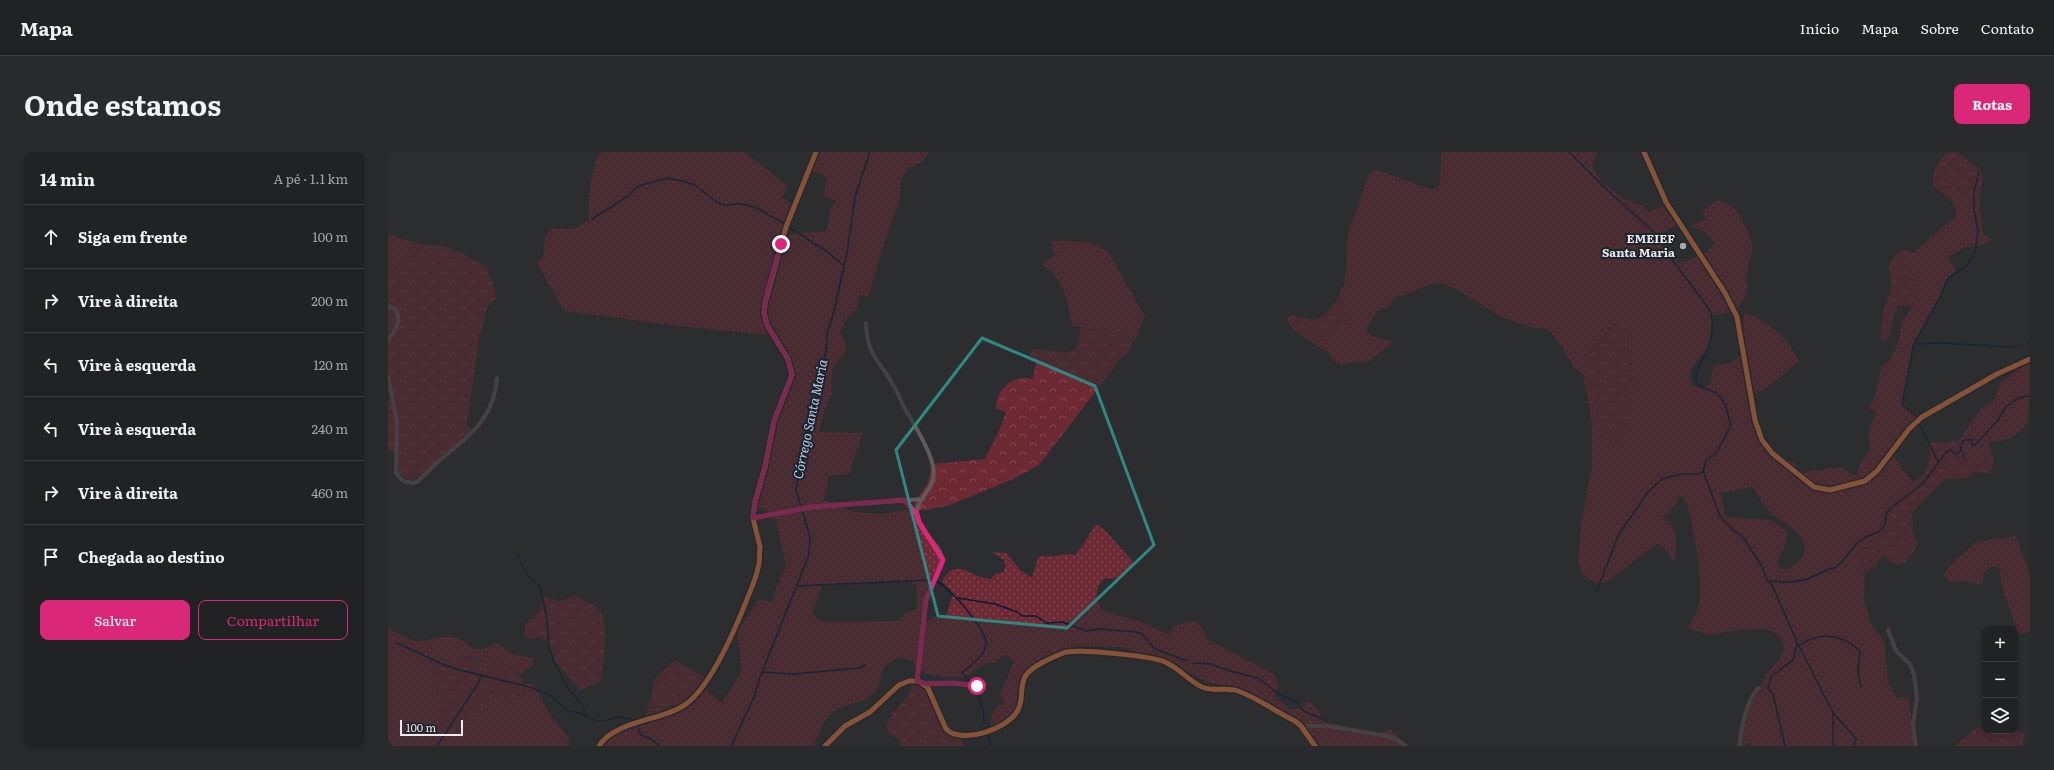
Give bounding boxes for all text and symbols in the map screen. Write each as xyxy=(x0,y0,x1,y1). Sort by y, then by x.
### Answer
text: Mapa xyxy=(20,14,73,42)
text: Início xyxy=(1800,18,1839,38)
text: Mapa xyxy=(1861,18,1899,38)
text: Sobre xyxy=(1921,18,1959,38)
text: Contato xyxy=(1981,18,2034,38)
text: Onde estamos xyxy=(24,83,221,125)
button: Rotas xyxy=(1954,84,2030,124)
text: 14 min xyxy=(40,166,95,191)
text: A pé · 1.1 km xyxy=(274,169,348,188)
text: Siga em frente xyxy=(78,225,187,248)
icon: ahead xyxy=(40,226,62,248)
text: 100 m xyxy=(312,227,348,246)
place label: EMEIEF Santa Maria xyxy=(1602,229,1675,261)
route end xyxy=(772,235,790,253)
marker: EMEIEF Santa Maria xyxy=(1678,241,1688,251)
text: Vire à direita xyxy=(78,289,178,312)
icon: right xyxy=(40,290,62,312)
text: 200 m xyxy=(311,291,348,310)
text: Vire à esquerda xyxy=(78,353,196,376)
icon: left xyxy=(40,354,62,376)
text: 120 m xyxy=(313,355,348,374)
water label: Córrego Santa Maria xyxy=(788,357,832,481)
text: Vire à esquerda xyxy=(78,417,196,440)
icon: left xyxy=(40,418,62,440)
text: 240 m xyxy=(312,419,348,438)
text: Vire à direita xyxy=(78,481,178,504)
icon: right xyxy=(40,482,62,504)
text: 460 m xyxy=(311,483,348,502)
text: Chegada ao destino xyxy=(78,545,225,568)
icon: arrive xyxy=(40,546,62,568)
button: Salvar xyxy=(40,600,190,640)
button: Compartilhar xyxy=(198,600,348,640)
map controls xyxy=(1982,626,2018,734)
button: + xyxy=(1982,626,2018,662)
button: − xyxy=(1982,662,2018,698)
route start xyxy=(968,677,986,695)
button: layers xyxy=(1982,698,2018,734)
scale bar xyxy=(400,718,463,737)
text: 100 m xyxy=(406,719,436,735)

